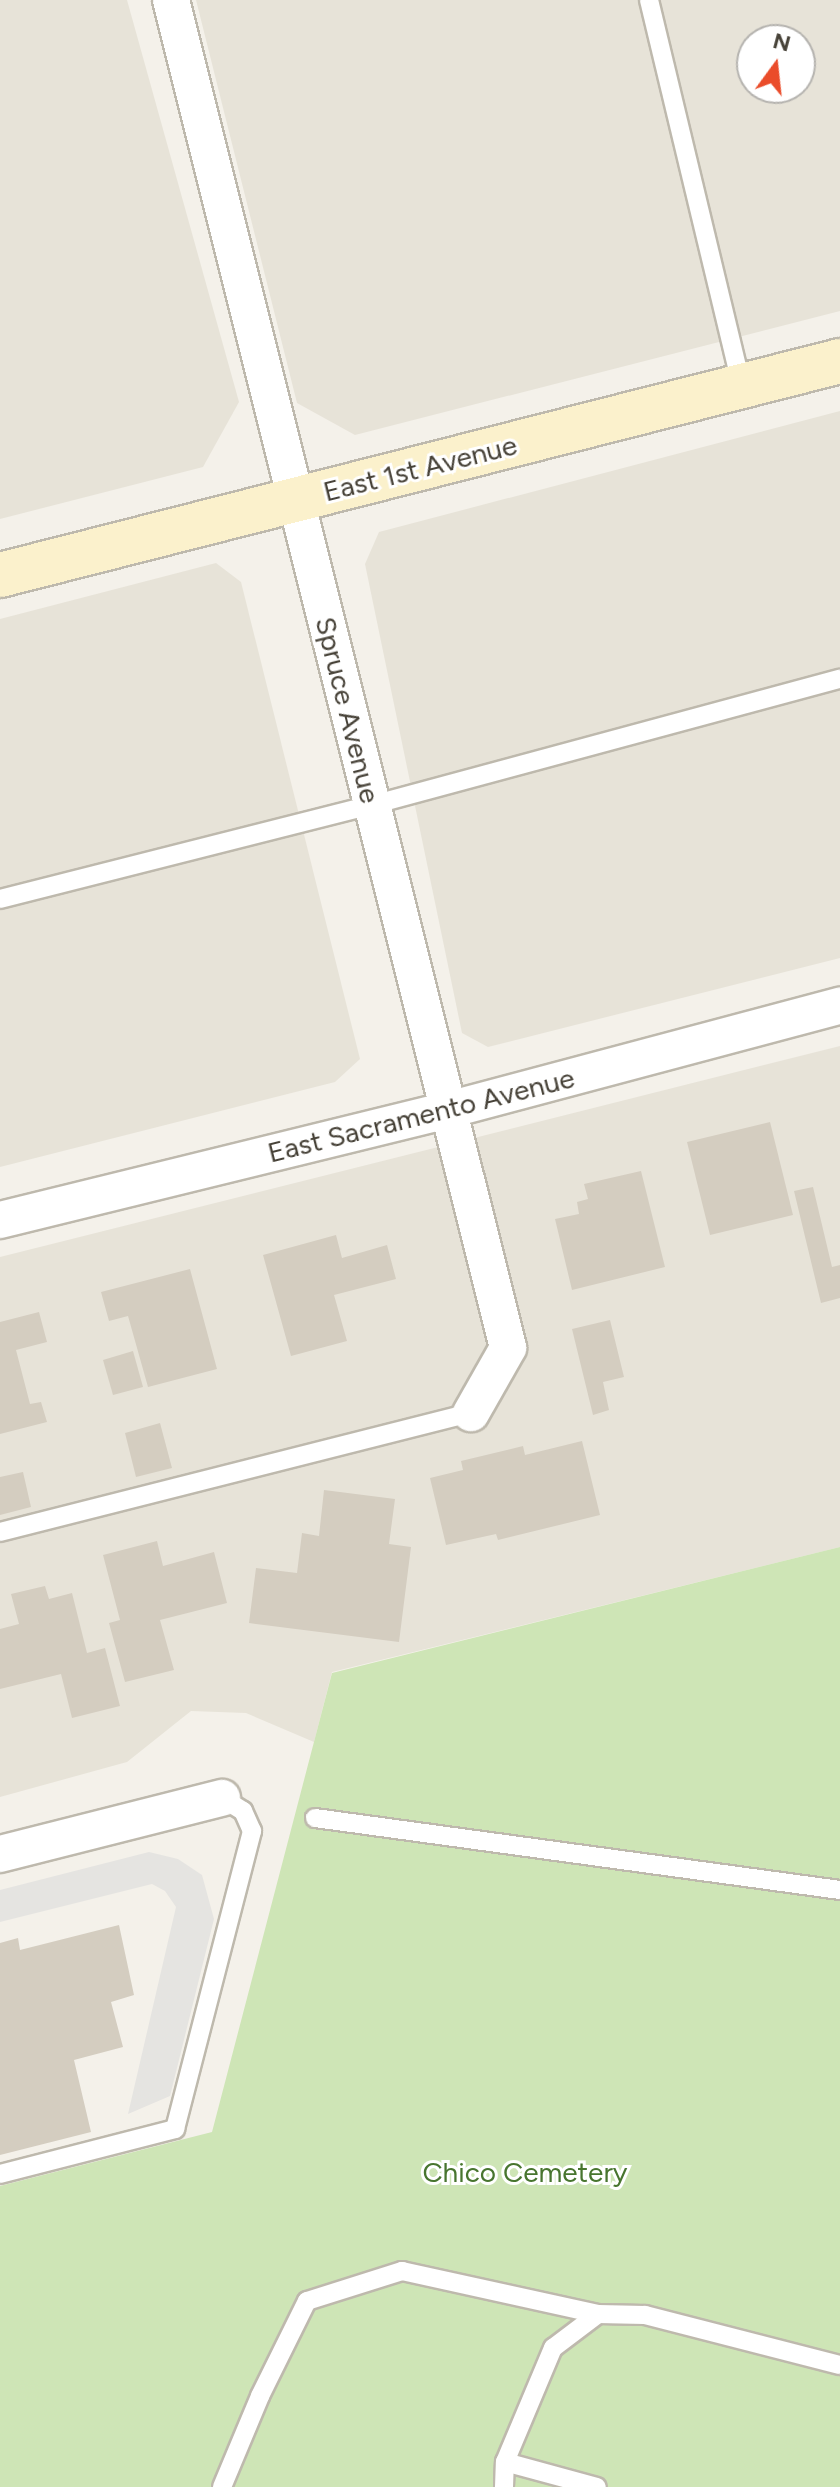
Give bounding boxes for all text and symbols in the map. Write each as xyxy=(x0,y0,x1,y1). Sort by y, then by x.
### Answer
north arrow xyxy=(736,24,816,104)
text: N xyxy=(770,27,794,58)
street label: East 1st Avenue xyxy=(320,428,520,508)
street label: Spruce Avenue xyxy=(309,613,387,807)
street label: East Sacramento Avenue xyxy=(264,1061,578,1169)
park label: Chico Cemetery xyxy=(422,2155,628,2189)

